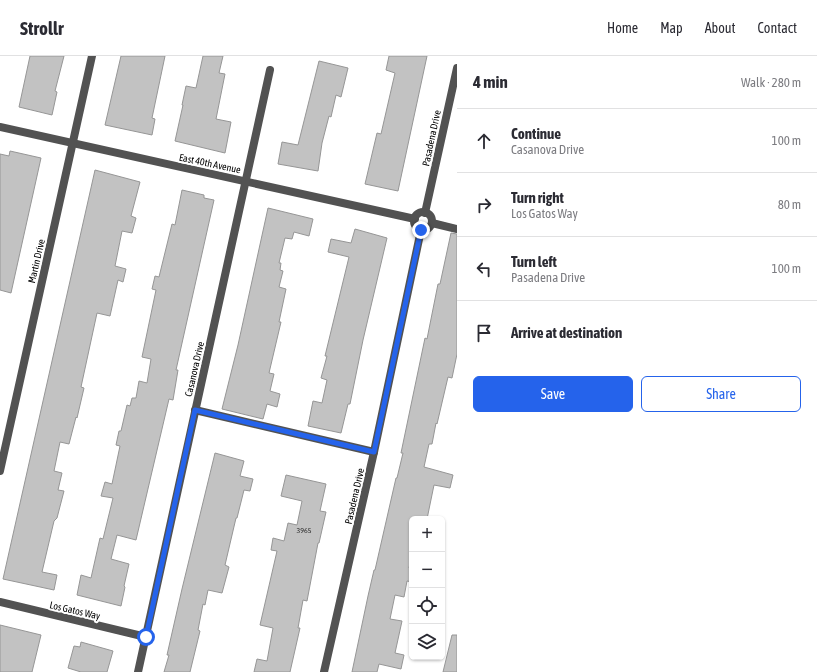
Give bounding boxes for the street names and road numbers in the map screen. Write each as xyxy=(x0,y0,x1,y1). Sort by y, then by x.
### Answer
street label: Pasadena Drive xyxy=(420,109,443,167)
street label: East 40th Avenue xyxy=(178,152,242,175)
street label: Martin Drive xyxy=(26,238,47,284)
street label: Casanova Drive xyxy=(183,340,206,398)
street label: Pasadena Drive xyxy=(343,467,366,525)
street label: Los Gatos Way xyxy=(49,599,101,622)

